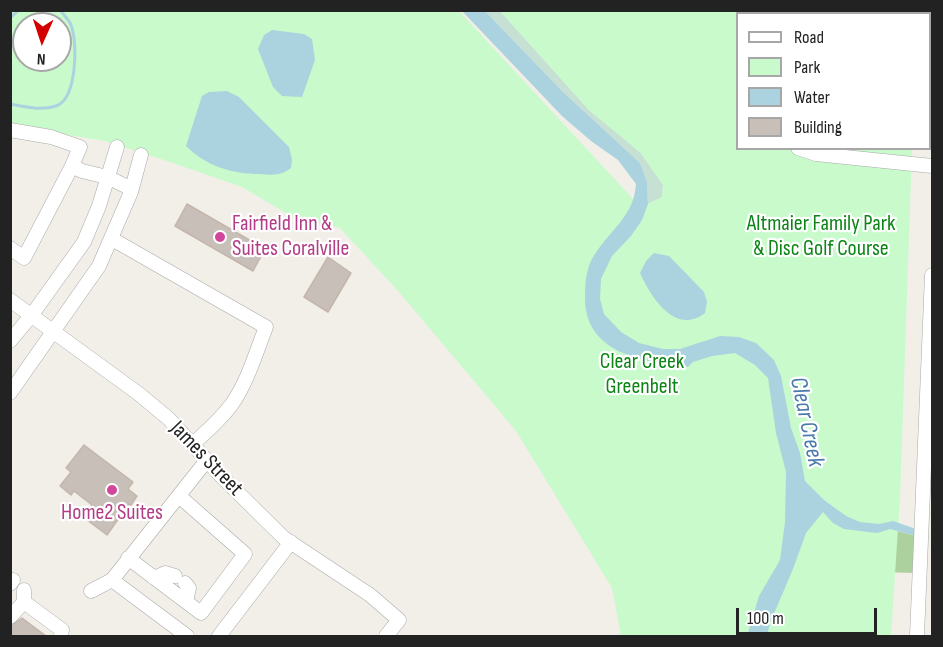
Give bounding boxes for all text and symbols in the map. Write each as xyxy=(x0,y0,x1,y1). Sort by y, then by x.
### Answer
north arrow xyxy=(12,12,72,72)
legend xyxy=(736,12,931,150)
text: Road xyxy=(794,27,824,48)
text: N xyxy=(36,49,46,68)
text: Park xyxy=(794,57,820,78)
text: Water xyxy=(794,87,830,108)
text: Building xyxy=(794,117,842,138)
place label: Fairfield Inn & Suites Coralville xyxy=(232,211,349,262)
park label: Altmaier Family Park & Disc Golf Course xyxy=(747,211,895,262)
marker: Fairfield Inn & Suites Coralville xyxy=(213,230,227,244)
park label: Clear Creek Greenbelt xyxy=(600,349,684,400)
water label: Clear Creek xyxy=(782,375,830,469)
street label: James Street xyxy=(164,416,248,502)
marker: Home2 Suites xyxy=(105,483,119,497)
place label: Home2 Suites xyxy=(61,500,163,526)
scale bar xyxy=(739,596,880,634)
text: 100 m xyxy=(747,608,784,629)

